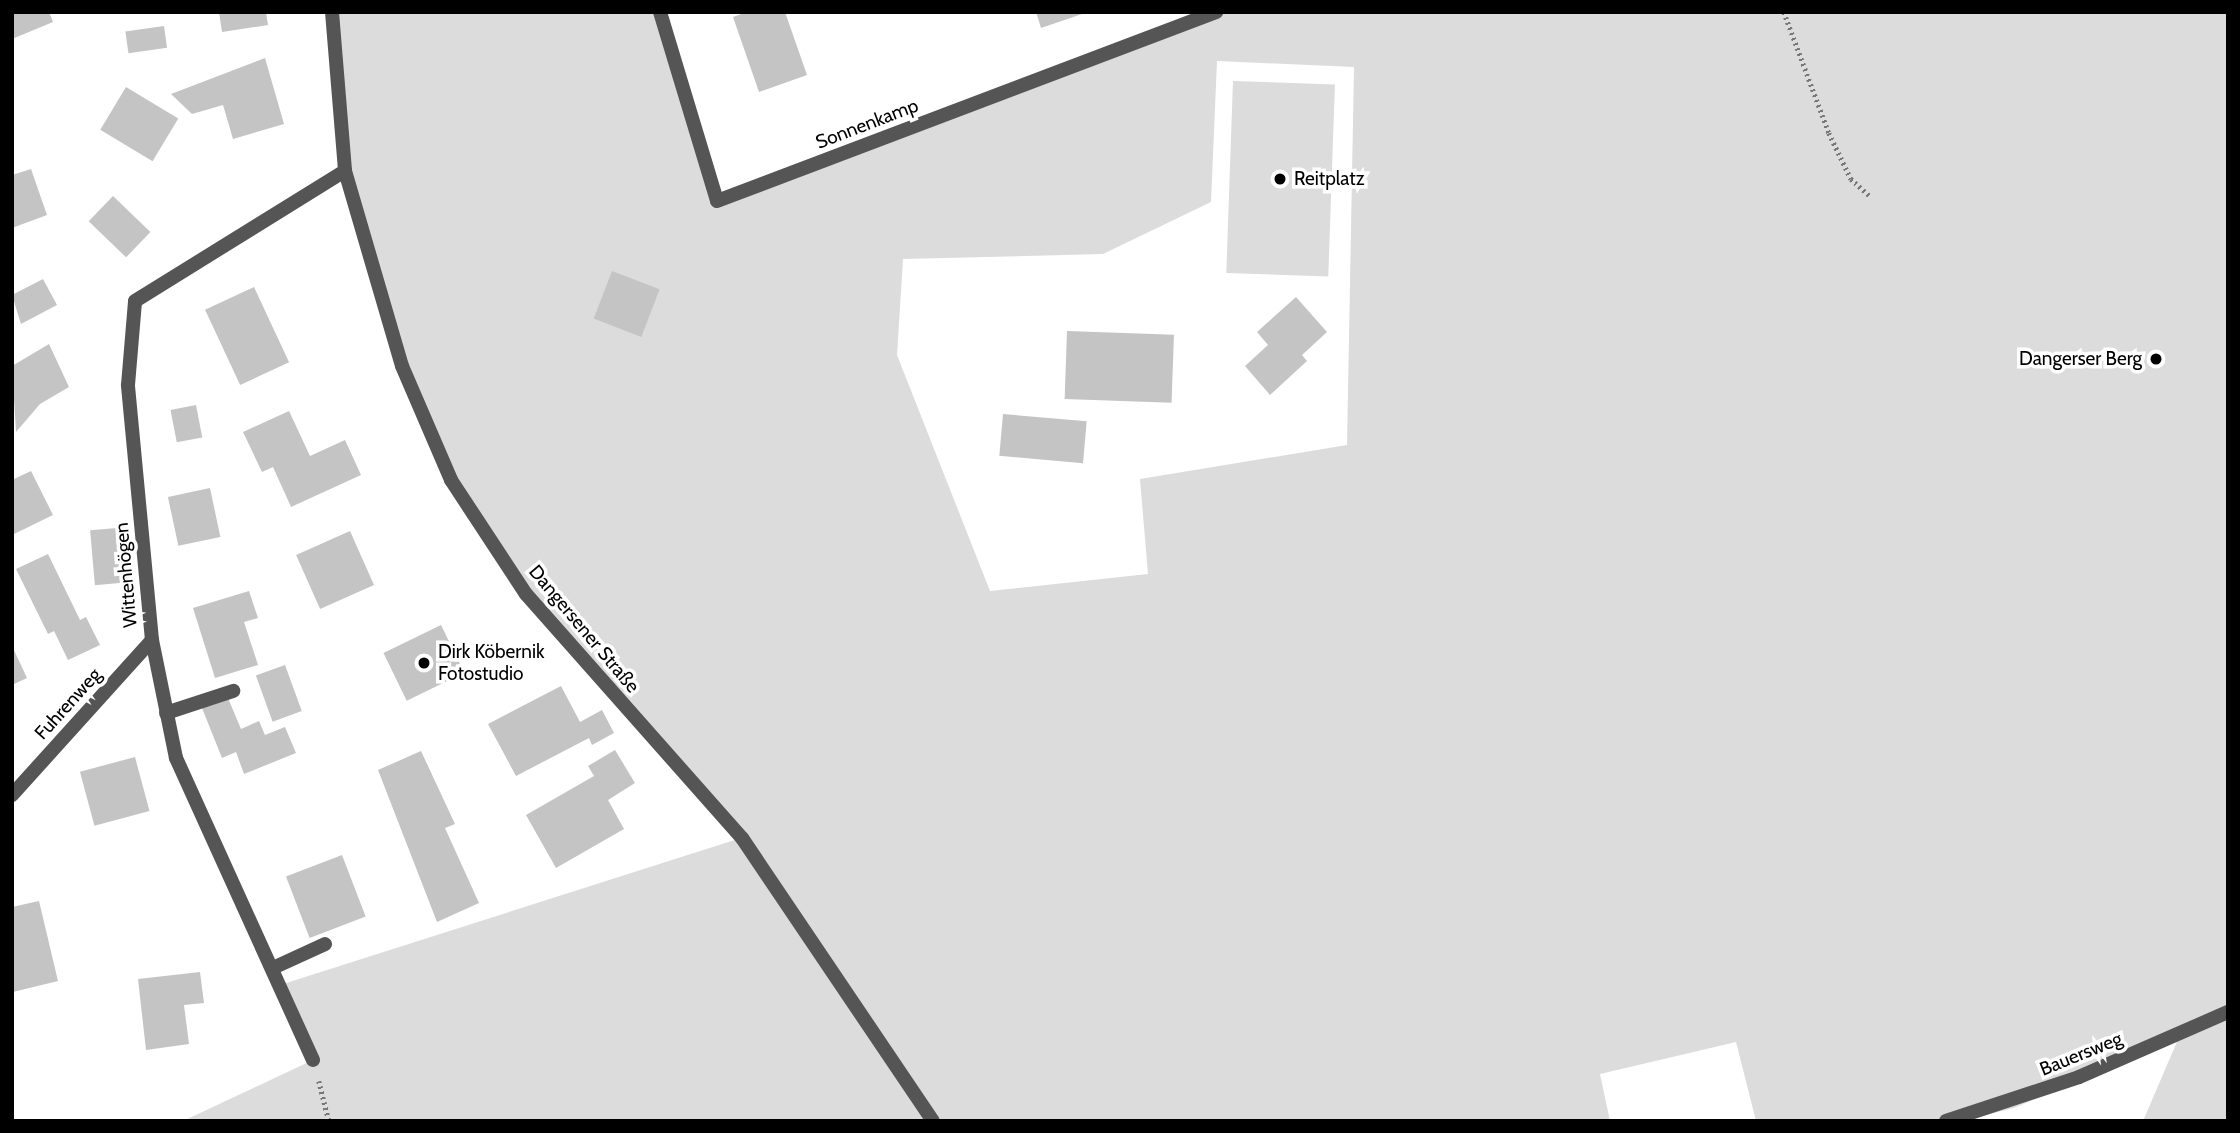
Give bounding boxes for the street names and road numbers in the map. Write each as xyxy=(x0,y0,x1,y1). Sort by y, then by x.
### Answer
street label: Sonnenkamp xyxy=(813,94,921,154)
street label: Wittenhögen xyxy=(110,521,142,629)
street label: Dangersener Straße xyxy=(524,561,644,697)
street label: Fuhrenweg xyxy=(30,664,106,744)
street label: Bauersweg xyxy=(2036,1027,2126,1081)

